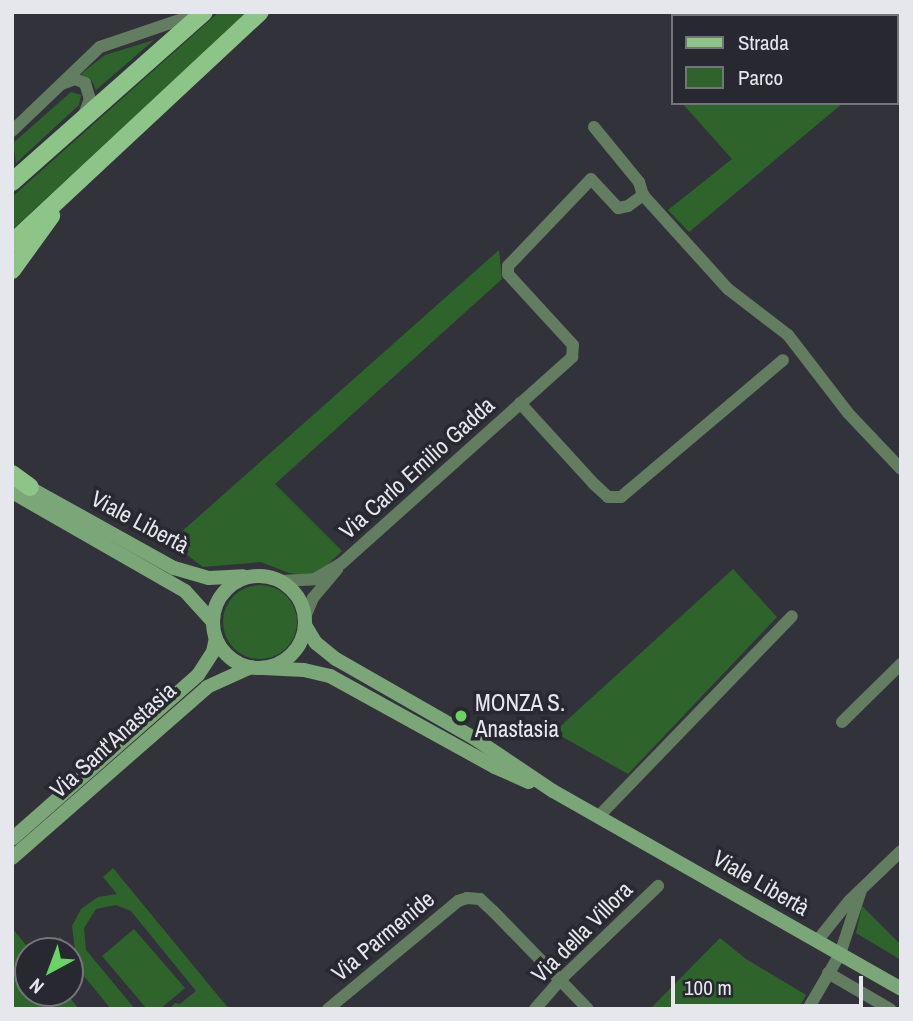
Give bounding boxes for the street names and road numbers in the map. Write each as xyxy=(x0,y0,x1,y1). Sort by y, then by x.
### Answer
street label: Via Carlo Emilio Gadda xyxy=(334,391,500,545)
street label: Viale Libertà xyxy=(86,485,194,559)
street label: Via Sant'Anastasia xyxy=(44,676,182,804)
street label: Viale Libertà xyxy=(708,844,814,922)
street label: Via della Villora xyxy=(526,876,638,988)
street label: Via Parmenide xyxy=(326,885,440,987)

